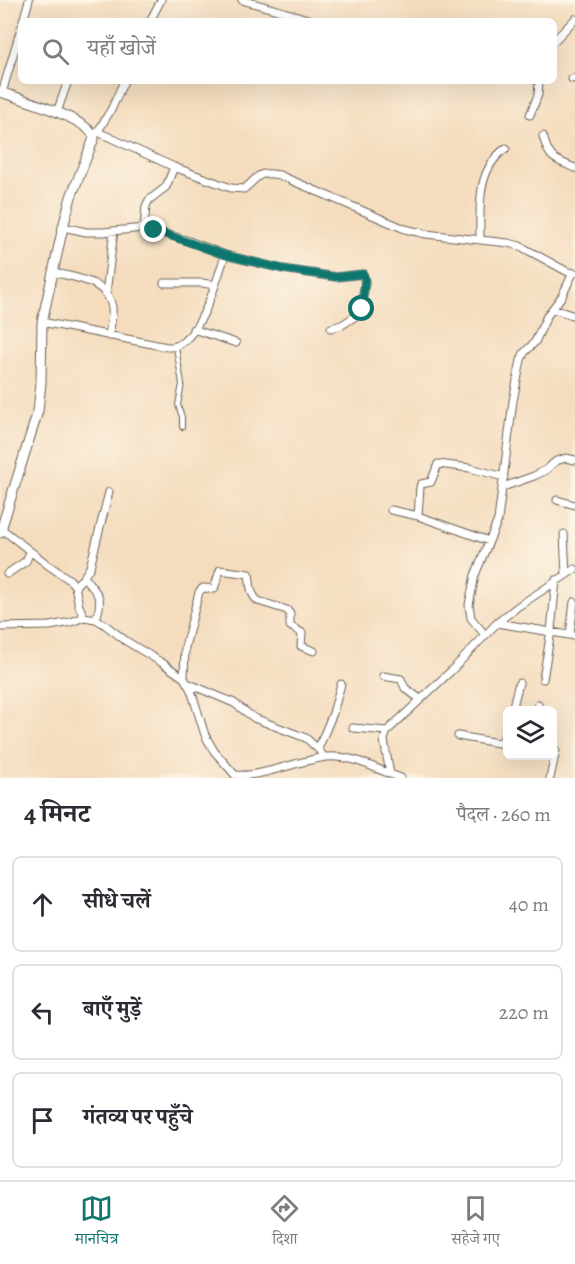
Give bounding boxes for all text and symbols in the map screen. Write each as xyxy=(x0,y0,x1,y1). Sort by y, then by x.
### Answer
search box xyxy=(18,18,557,84)
text: यहाँ खोजें xyxy=(87,33,156,63)
icon: search xyxy=(39,35,72,68)
route end xyxy=(140,216,166,242)
route start xyxy=(348,295,374,321)
map controls xyxy=(503,706,557,760)
button: layers xyxy=(503,706,557,760)
text: 4 मिनट xyxy=(24,796,90,831)
text: पैदल · 260 m xyxy=(456,801,551,828)
text: सीधे चलें xyxy=(83,886,151,916)
icon: ahead xyxy=(26,888,59,921)
text: 40 m xyxy=(509,891,549,918)
text: बाएँ मुड़ें xyxy=(83,994,141,1024)
icon: left xyxy=(26,996,59,1029)
text: 220 m xyxy=(499,999,549,1026)
text: गंतव्य पर पहुँचे xyxy=(83,1102,192,1132)
icon: arrive xyxy=(26,1104,59,1137)
tab: मानचित्र xyxy=(75,1192,118,1254)
tab: दिशा xyxy=(268,1192,301,1254)
tab: सहेजे गए xyxy=(451,1192,500,1254)

